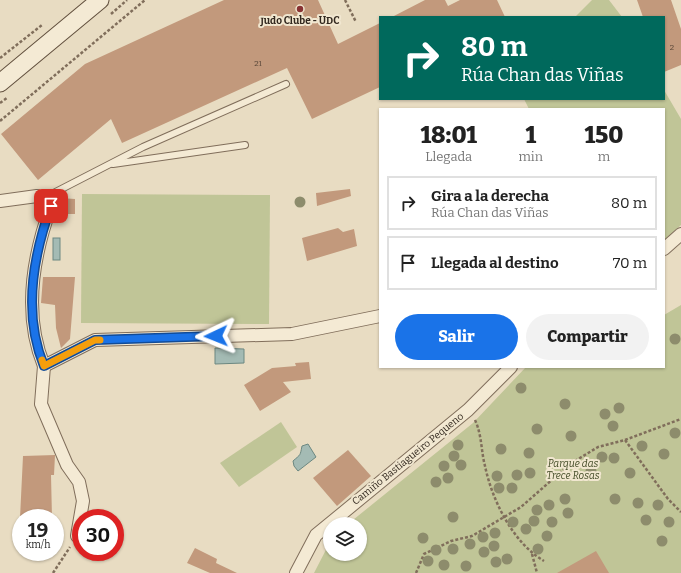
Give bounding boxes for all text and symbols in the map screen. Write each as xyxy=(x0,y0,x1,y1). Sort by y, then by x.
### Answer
marker: Judo Clube - UDC xyxy=(295,4,305,14)
place label: Judo Clube - UDC xyxy=(259,15,340,27)
text: 80 m xyxy=(461,30,527,63)
icon: right xyxy=(395,32,447,84)
house number: 2 xyxy=(670,43,674,52)
house number: 21 xyxy=(254,59,263,68)
text: Rúa Chan das Viñas xyxy=(461,64,624,86)
text: 18:01 xyxy=(420,121,477,149)
text: 1 xyxy=(525,121,536,149)
text: 150 xyxy=(584,121,624,149)
text: Llegada xyxy=(425,149,472,164)
text: min xyxy=(518,149,543,164)
text: m xyxy=(598,149,610,164)
text: Gira a la derecha xyxy=(431,187,549,205)
pin xyxy=(34,189,68,223)
icon: right xyxy=(397,192,419,214)
text: 80 m xyxy=(611,194,647,212)
icon: arrive xyxy=(40,195,62,217)
text: Rúa Chan das Viñas xyxy=(431,205,548,220)
icon: arrive xyxy=(397,252,419,274)
text: Llegada al destino xyxy=(431,254,559,272)
text: 70 m xyxy=(613,254,647,272)
button: Salir xyxy=(395,314,518,360)
button: Compartir xyxy=(526,314,649,360)
position arrow xyxy=(195,315,237,357)
street label: Camiño Bastiagueiro Pequeno xyxy=(350,410,466,508)
park label: Parque das Trece Rosas xyxy=(546,458,600,482)
speed limit sign: 30 xyxy=(72,509,124,561)
map controls xyxy=(323,517,367,561)
button: layers xyxy=(323,517,367,561)
text: 19 xyxy=(28,518,48,542)
text: km/h xyxy=(26,539,50,551)

